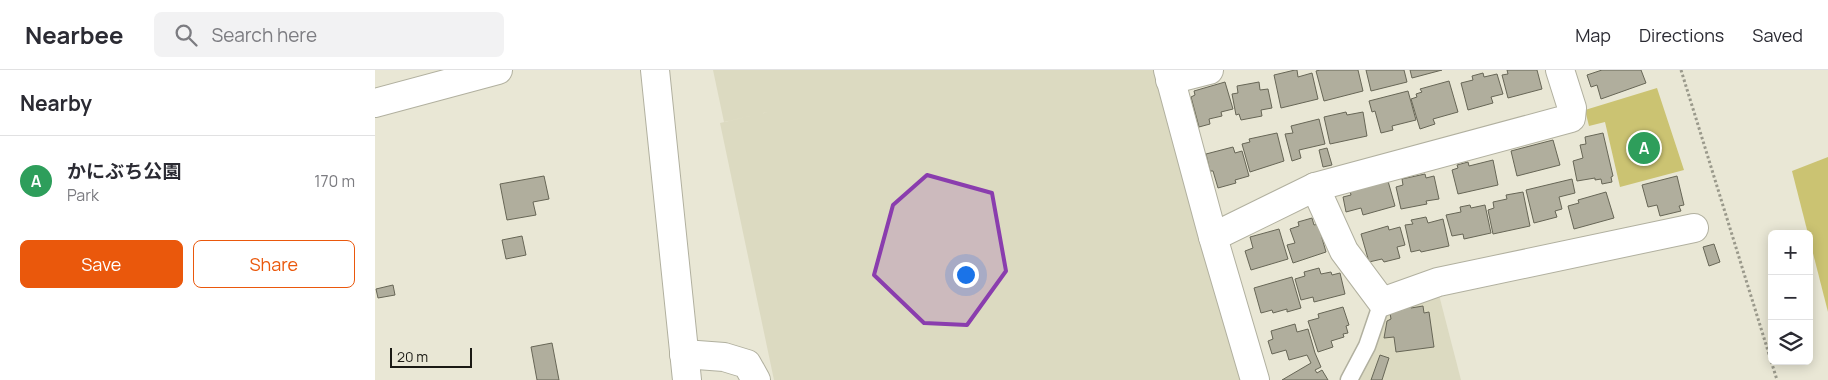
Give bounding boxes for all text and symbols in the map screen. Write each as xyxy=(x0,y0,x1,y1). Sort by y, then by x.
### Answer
search box xyxy=(154,12,504,57)
text: Nearbee xyxy=(25,18,124,51)
icon: search xyxy=(172,21,200,49)
text: Search here xyxy=(212,22,317,48)
text: Map xyxy=(1575,23,1611,47)
text: Directions xyxy=(1639,23,1724,47)
text: Saved xyxy=(1752,23,1803,47)
text: Nearby xyxy=(20,89,92,117)
pin: A xyxy=(1628,129,1660,167)
text: かにぶち公園 xyxy=(67,158,181,184)
text: A xyxy=(31,170,41,192)
text: 170 m xyxy=(314,170,355,192)
text: Park xyxy=(67,184,99,206)
map controls xyxy=(1768,230,1813,365)
button: + xyxy=(1768,230,1813,275)
button: Save xyxy=(20,240,183,288)
button: Share xyxy=(193,240,355,288)
your location xyxy=(953,262,979,288)
button: − xyxy=(1768,275,1813,320)
button: layers xyxy=(1768,320,1813,365)
scale bar xyxy=(390,345,473,368)
text: 20 m xyxy=(397,347,428,366)

